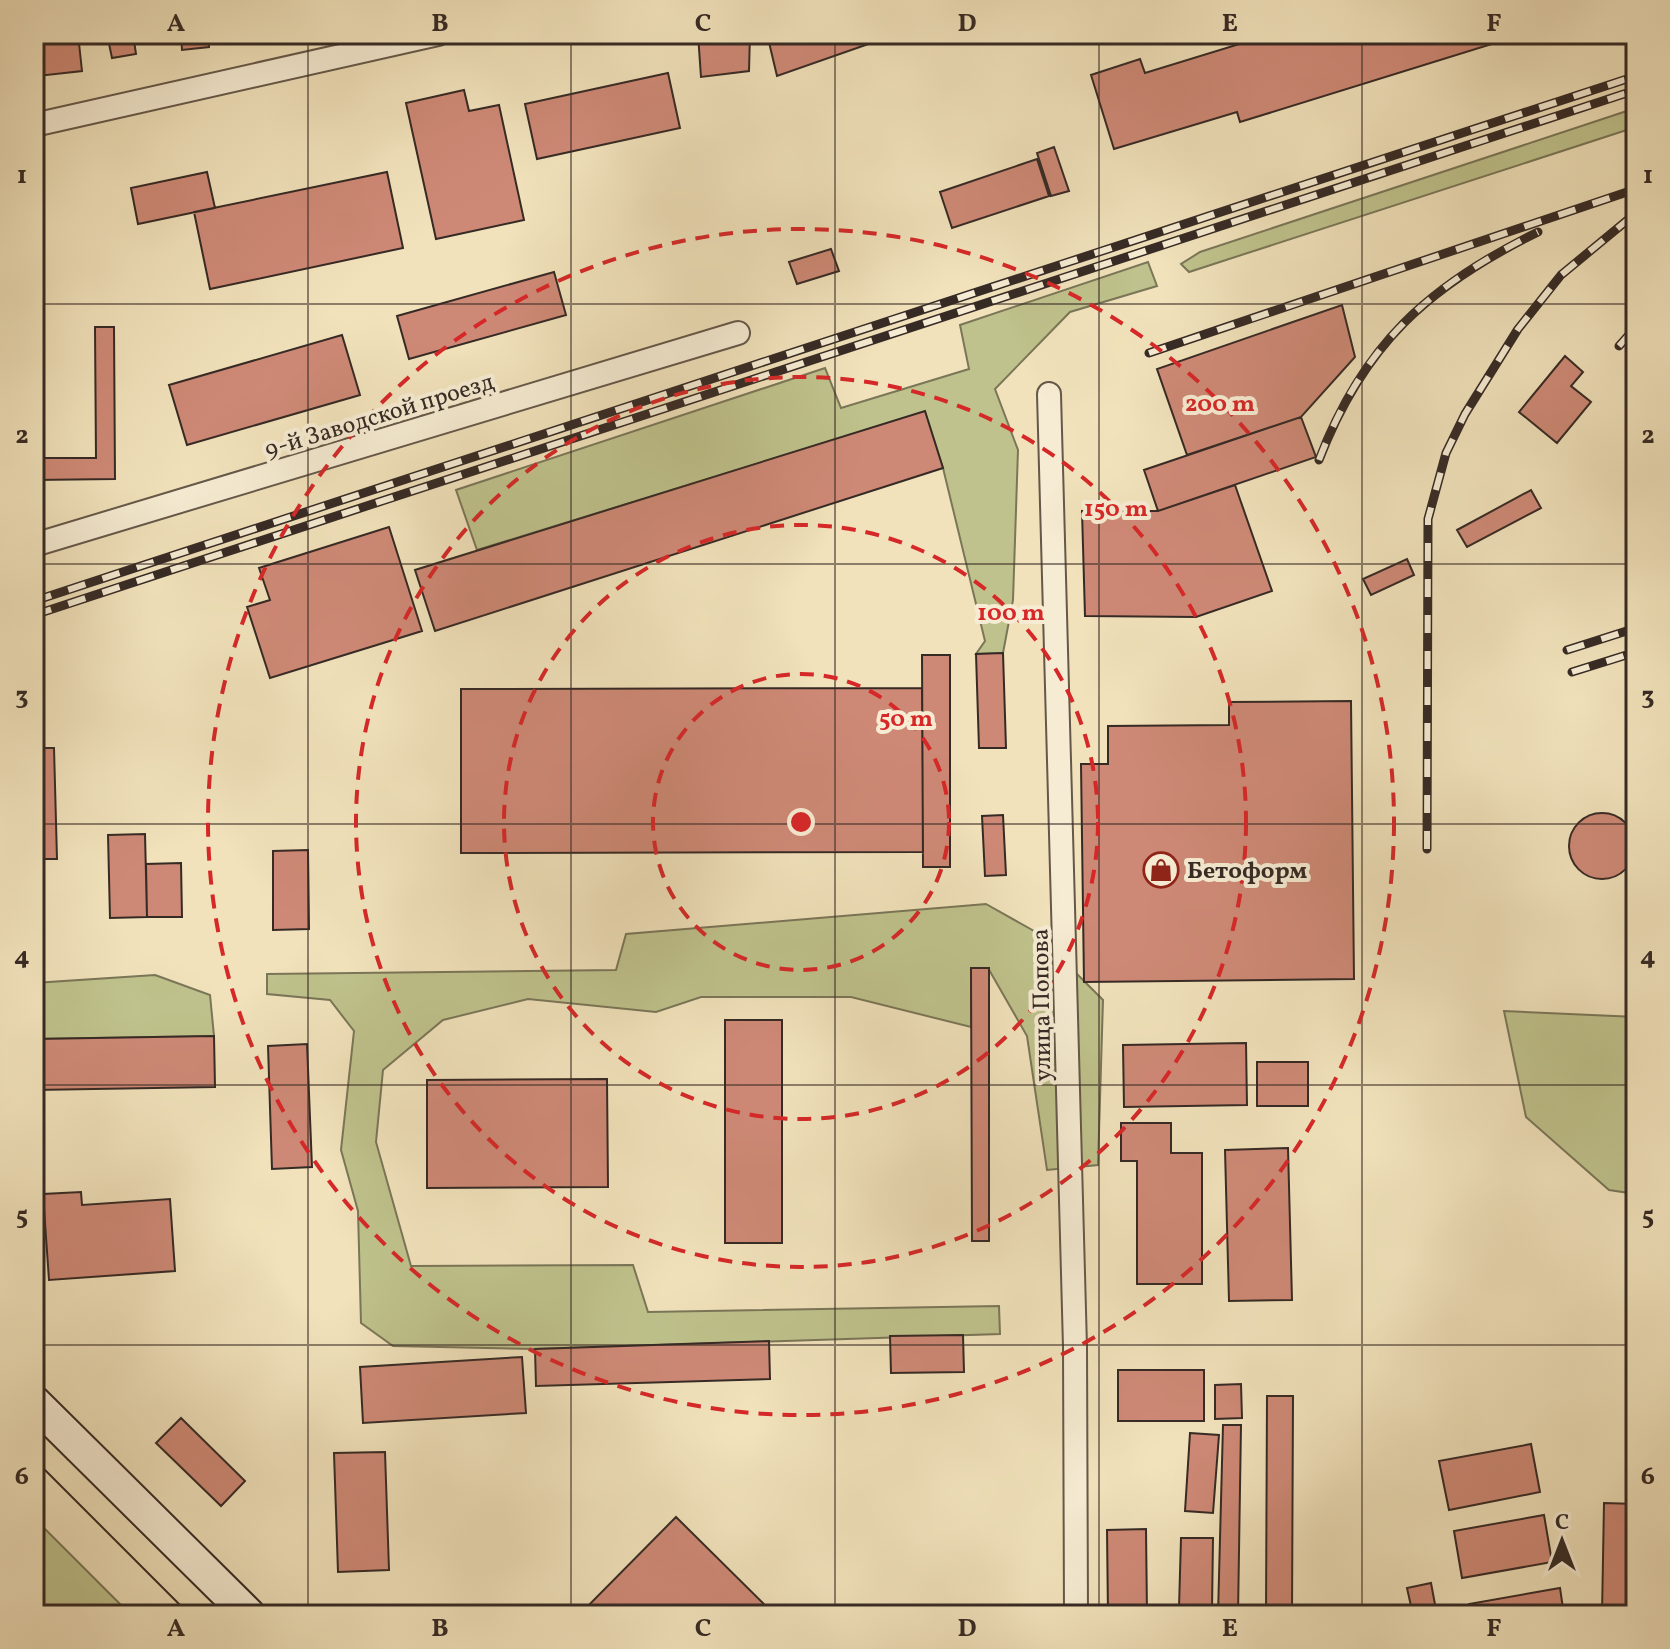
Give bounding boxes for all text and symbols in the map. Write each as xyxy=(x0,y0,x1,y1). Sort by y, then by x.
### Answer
text: A xyxy=(167,6,186,42)
text: B xyxy=(431,6,449,42)
text: C xyxy=(695,6,711,42)
text: D xyxy=(957,6,977,42)
text: E xyxy=(1222,6,1238,42)
text: F xyxy=(1486,6,1502,42)
text: 1 xyxy=(17,158,27,194)
text: 1 xyxy=(1643,158,1653,194)
street label: 9-й Заводской проезд xyxy=(261,366,499,468)
text: 200 m xyxy=(1185,388,1255,422)
text: 2 xyxy=(15,418,29,454)
text: 2 xyxy=(1641,418,1655,454)
text: 150 m xyxy=(1084,493,1148,527)
text: 100 m xyxy=(977,597,1045,631)
text: 3 xyxy=(15,679,29,715)
text: 3 xyxy=(1641,679,1655,715)
text: 50 m xyxy=(879,703,933,737)
centre of rings xyxy=(787,808,815,836)
shop icon: Бетоформ xyxy=(1142,851,1180,889)
place label: Бетоформ xyxy=(1187,855,1307,889)
street label: улица Попова xyxy=(1025,928,1061,1082)
text: 4 xyxy=(14,939,30,975)
text: 4 xyxy=(1640,939,1656,975)
text: 5 xyxy=(16,1199,28,1235)
text: 5 xyxy=(1642,1199,1654,1235)
text: 6 xyxy=(15,1459,29,1495)
text: 6 xyxy=(1641,1459,1655,1495)
north arrow xyxy=(1522,1501,1602,1581)
text: С xyxy=(1555,1508,1569,1539)
text: A xyxy=(167,1611,186,1647)
text: B xyxy=(431,1611,449,1647)
text: C xyxy=(695,1611,711,1647)
text: D xyxy=(957,1611,977,1647)
text: E xyxy=(1222,1611,1238,1647)
text: F xyxy=(1486,1611,1502,1647)

